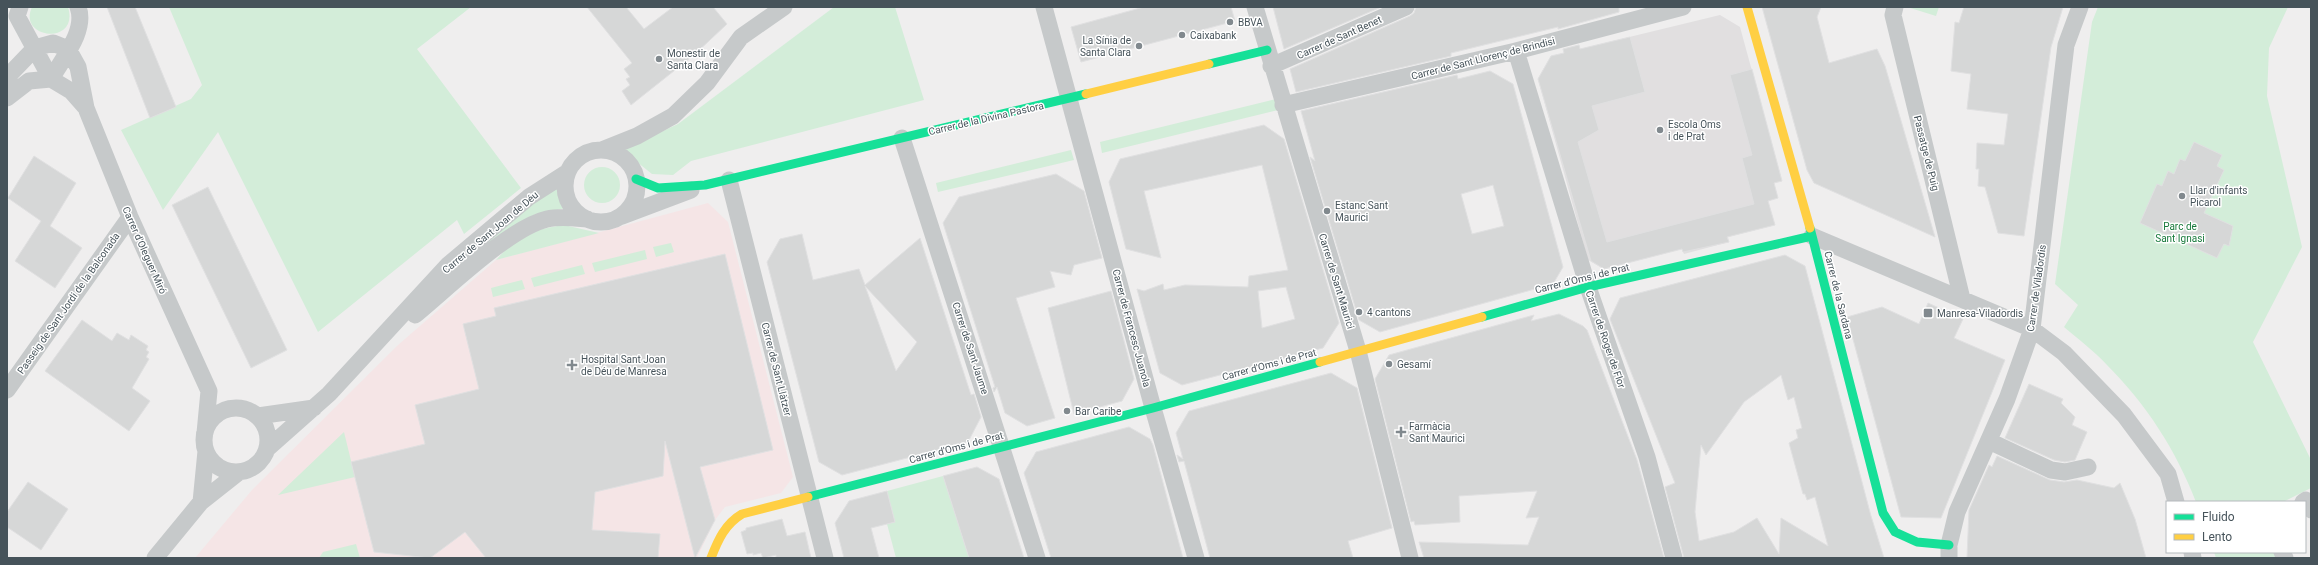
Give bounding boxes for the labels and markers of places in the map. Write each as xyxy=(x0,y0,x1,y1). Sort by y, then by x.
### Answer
marker: BBVA xyxy=(1225,17,1235,27)
place label: BBVA xyxy=(1238,17,1263,28)
marker: Caixabank xyxy=(1177,30,1187,40)
place label: Caixabank xyxy=(1190,30,1237,41)
place label: La Sínia de Santa Clara xyxy=(1080,35,1131,58)
marker: La Sínia de Santa Clara xyxy=(1134,41,1144,51)
place label: Monestir de Santa Clara xyxy=(667,48,720,71)
marker: Monestir de Santa Clara xyxy=(654,54,664,64)
place label: Escola Oms i de Prat xyxy=(1668,119,1721,142)
marker: Escola Oms i de Prat xyxy=(1655,125,1665,135)
place label: Llar d'infants Picarol xyxy=(2190,185,2247,208)
marker: Llar d'infants Picarol xyxy=(2177,191,2187,201)
place label: Estanc Sant Maurici xyxy=(1335,200,1388,223)
marker: Estanc Sant Maurici xyxy=(1322,206,1332,216)
marker: 4 cantons xyxy=(1354,307,1364,317)
place label: 4 cantons xyxy=(1367,307,1411,318)
marker: Manresa-Viladordis xyxy=(1922,307,1934,319)
place label: Manresa-Viladordis xyxy=(1937,308,2023,319)
place label: Hospital Sant Joan de Déu de Manresa xyxy=(581,354,667,377)
marker: Hospital Sant Joan de Déu de Manresa xyxy=(566,359,578,371)
marker: Gesamí xyxy=(1384,359,1394,369)
place label: Gesamí xyxy=(1397,359,1431,370)
marker: Bar Caribe xyxy=(1062,406,1072,416)
place label: Bar Caribe xyxy=(1075,406,1121,417)
place label: Farmàcia Sant Maurici xyxy=(1409,421,1465,444)
marker: Farmàcia Sant Maurici xyxy=(1396,427,1406,437)

